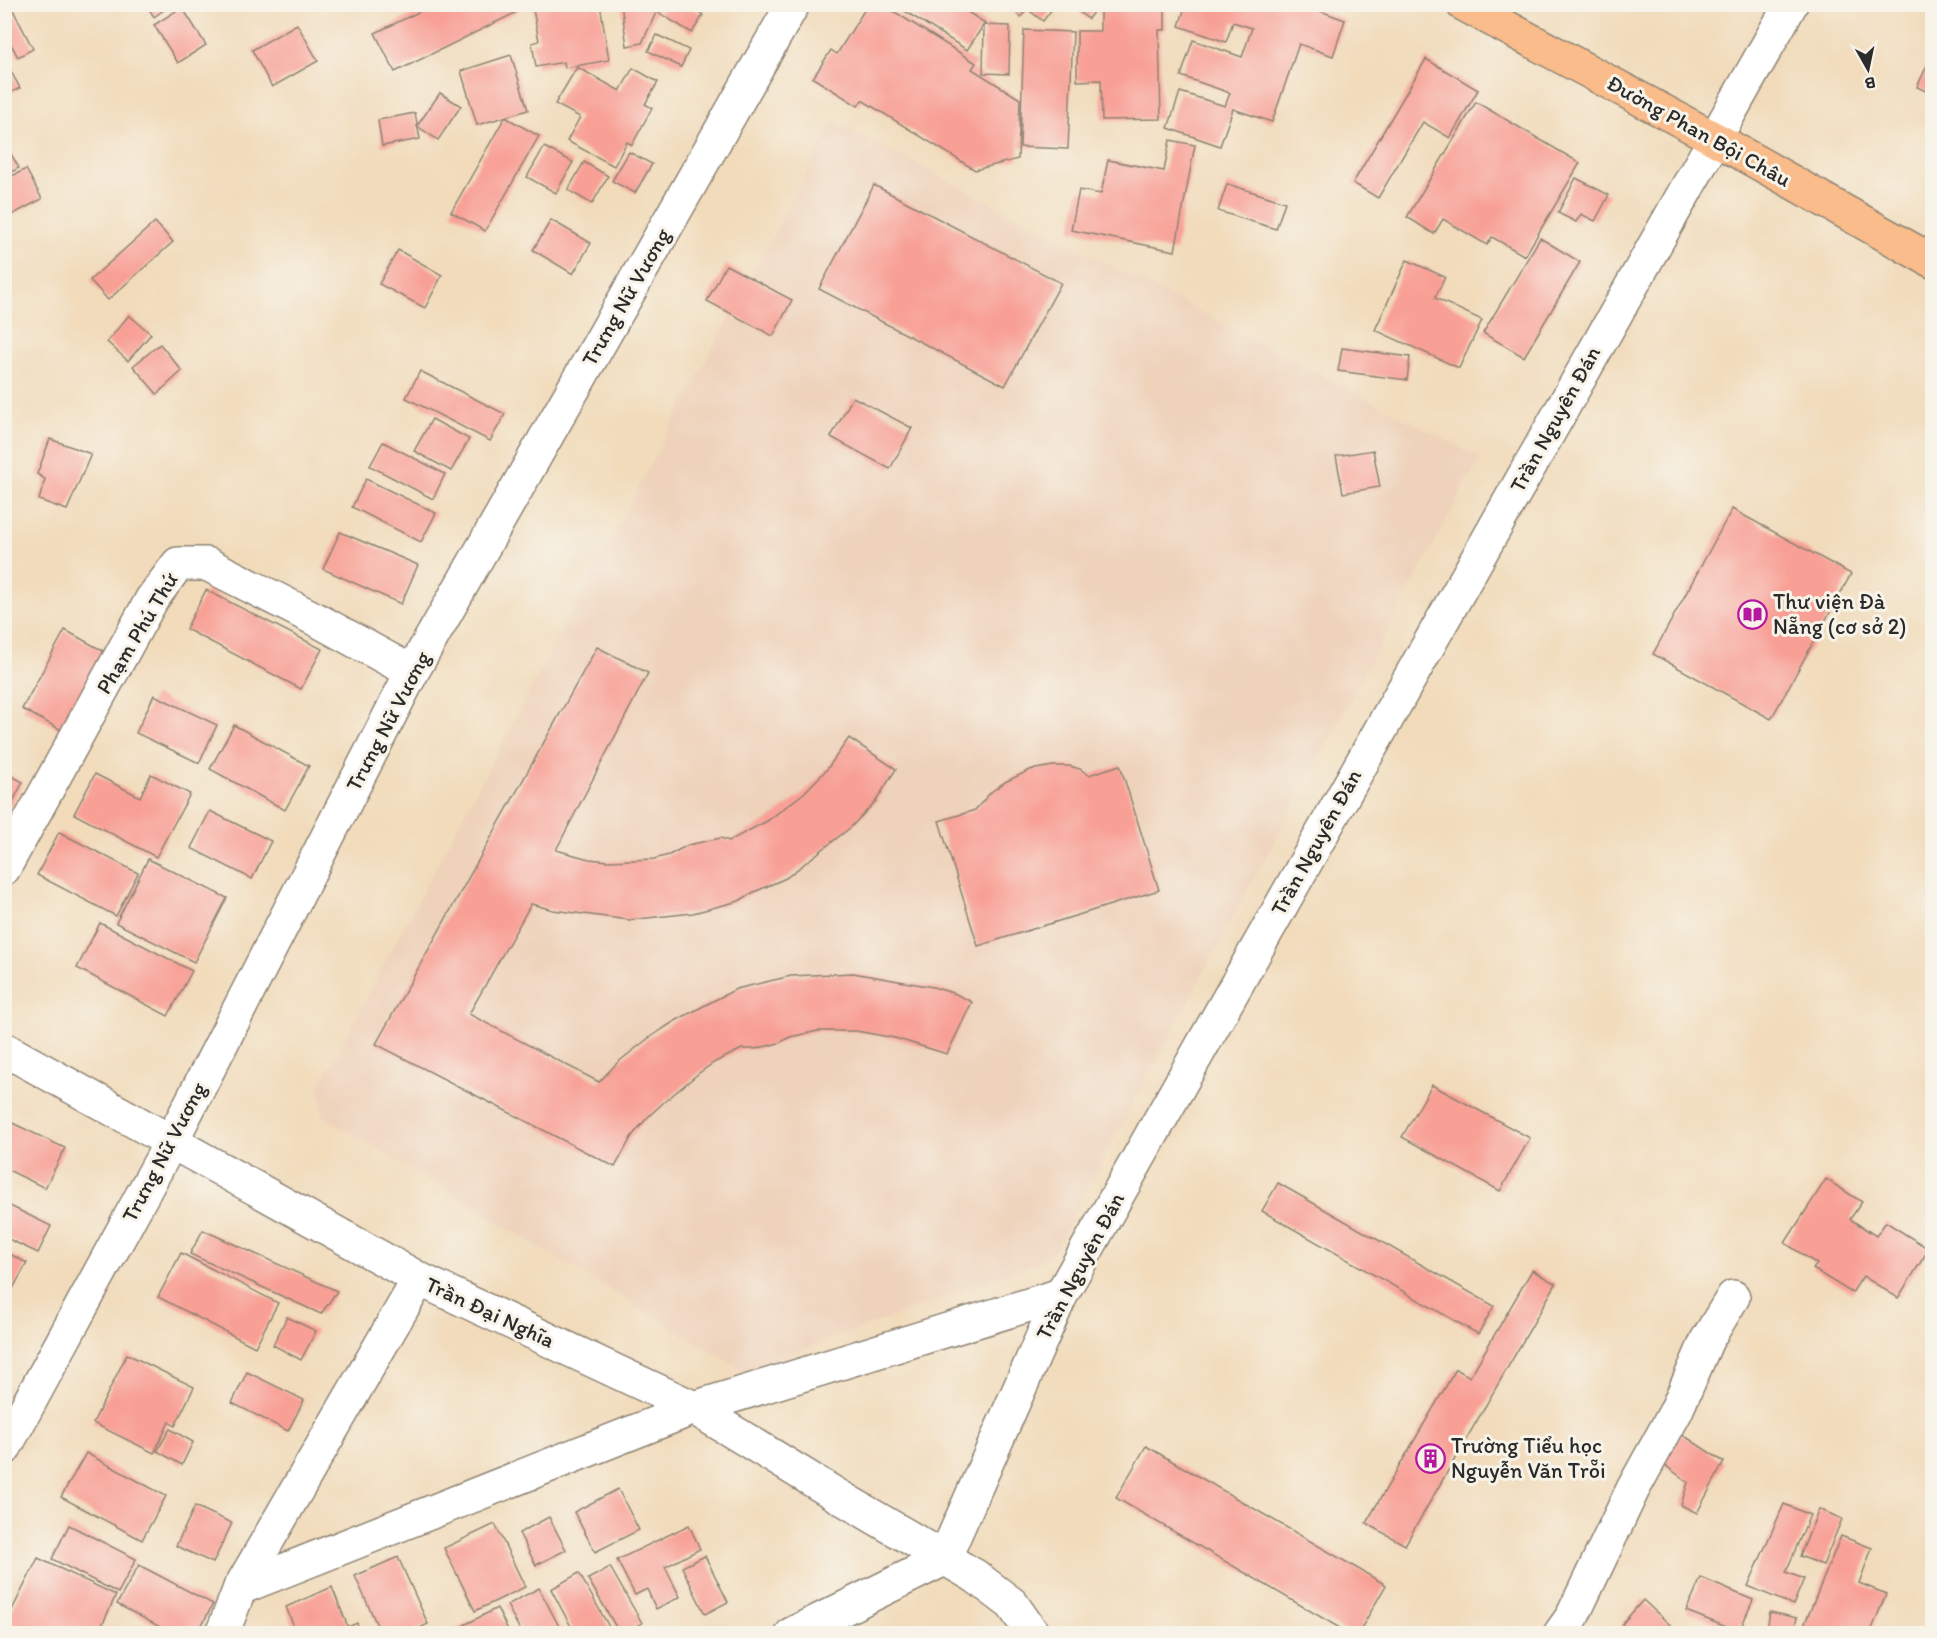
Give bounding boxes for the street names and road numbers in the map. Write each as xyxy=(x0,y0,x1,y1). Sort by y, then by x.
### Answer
street label: Đường Phan Bội Châu xyxy=(1602,69,1796,193)
street label: Trưng Nữ Vương xyxy=(576,223,677,371)
street label: Trần Nguyên Đán xyxy=(1504,341,1606,497)
street label: Phạm Phú Thứ xyxy=(90,567,184,699)
street label: Trưng Nữ Vương xyxy=(340,646,437,796)
street label: Trần Nguyên Đán xyxy=(1265,764,1367,920)
street label: Trưng Nữ Vương xyxy=(116,1077,213,1227)
street label: Trần Nguyên Đán xyxy=(1030,1187,1130,1344)
street label: Trần Đại Nghĩa xyxy=(421,1270,559,1354)

